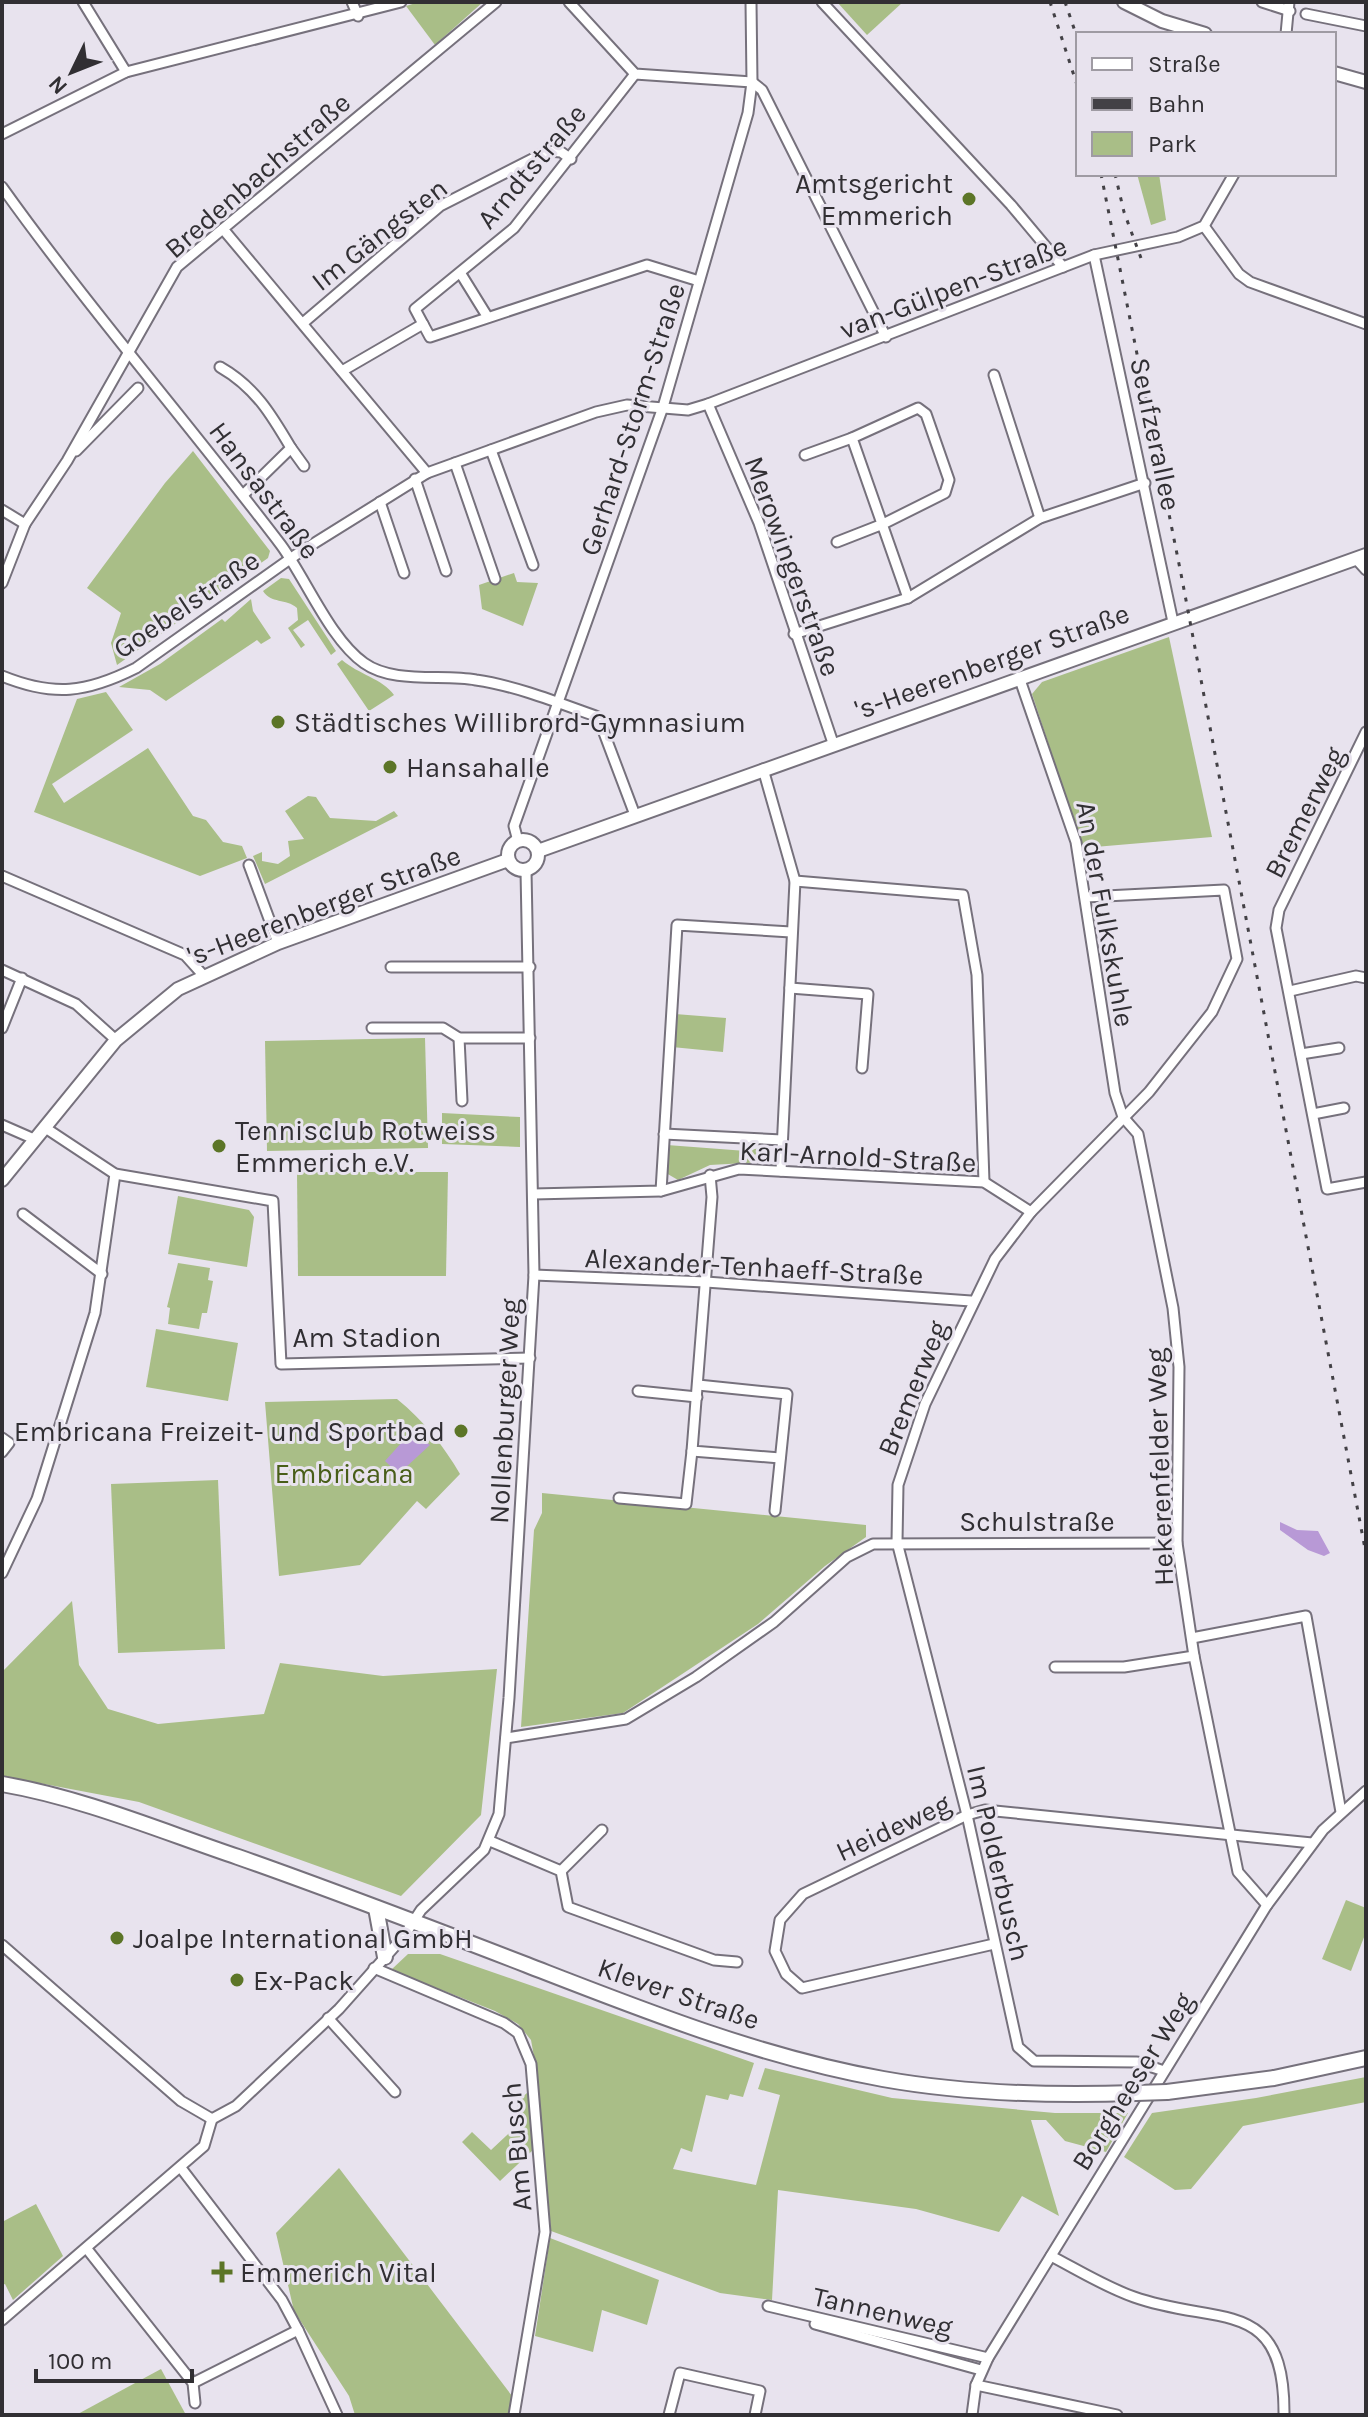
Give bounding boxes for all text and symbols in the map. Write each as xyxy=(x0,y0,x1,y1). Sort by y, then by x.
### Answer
north arrow xyxy=(32,32,112,112)
legend xyxy=(1076,32,1336,176)
text: Straße xyxy=(1148,50,1220,78)
text: N xyxy=(43,70,73,100)
street label: Bredenbachstraße xyxy=(158,86,357,265)
text: Bahn xyxy=(1148,90,1205,118)
street label: Arndtstraße xyxy=(470,97,593,235)
text: Park xyxy=(1148,130,1197,158)
place label: Amtsgericht Emmerich xyxy=(795,167,953,232)
street label: Im Gängsten xyxy=(305,171,454,298)
marker: Amtsgericht Emmerich xyxy=(960,190,978,208)
street label: van-Gülpen-Straße xyxy=(835,229,1072,346)
street label: Gerhard-Storm-Straße xyxy=(573,279,692,560)
street label: Seufzerallee xyxy=(1123,355,1188,514)
street label: Hansastraße xyxy=(202,415,327,566)
street label: Merowingerstraße xyxy=(737,452,848,681)
street label: Goebelstraße xyxy=(107,544,266,665)
street label: 's-Heerenberger Straße xyxy=(851,596,1134,726)
place label: Städtisches Willibrord-Gymnasium xyxy=(294,706,746,739)
marker: Städtisches Willibrord-Gymnasium xyxy=(269,713,287,731)
street label: Bremerweg xyxy=(1257,741,1352,883)
place label: Hansahalle xyxy=(406,751,550,784)
marker: Hansahalle xyxy=(381,758,399,776)
street label: An der Fulkskuhle xyxy=(1069,799,1142,1029)
street label: 's-Heerenberger Straße xyxy=(183,838,465,973)
place label: Tennisclub Rotweiss Emmerich e.V. xyxy=(235,1114,496,1179)
street label: Karl-Arnold-Straße xyxy=(739,1134,977,1179)
marker: Tennisclub Rotweiss Emmerich e.V. xyxy=(210,1137,228,1155)
street label: Alexander-Tenhaeff-Straße xyxy=(584,1241,924,1292)
street label: Nollenburger Weg xyxy=(482,1297,527,1525)
street label: Bremerweg xyxy=(870,1316,955,1461)
street label: Am Stadion xyxy=(293,1321,441,1354)
street label: Hekerenfelder Weg xyxy=(1139,1347,1180,1587)
place label: Embricana Freizeit- und Sportbad xyxy=(14,1415,445,1448)
marker: Embricana Freizeit- und Sportbad xyxy=(452,1422,470,1440)
park label: Embricana xyxy=(274,1457,414,1490)
street label: Schulstraße xyxy=(959,1505,1115,1538)
street label: Im Polderbusch xyxy=(960,1762,1037,1964)
street label: Heideweg xyxy=(831,1786,956,1868)
place label: Joalpe International GmbH xyxy=(133,1922,473,1955)
marker: Joalpe International GmbH xyxy=(108,1929,126,1947)
street label: Klever Straße xyxy=(594,1950,764,2037)
place label: Ex-Pack xyxy=(253,1964,354,1997)
marker: Ex-Pack xyxy=(228,1971,246,1989)
street label: Borgheeser Weg xyxy=(1064,1986,1201,2177)
street label: Am Busch xyxy=(494,2081,539,2213)
place label: Emmerich Vital xyxy=(240,2256,437,2289)
marker: Emmerich Vital xyxy=(211,2261,233,2283)
street label: Tannenweg xyxy=(810,2279,956,2344)
scale bar xyxy=(36,2333,192,2383)
text: 100 m xyxy=(48,2347,113,2375)

